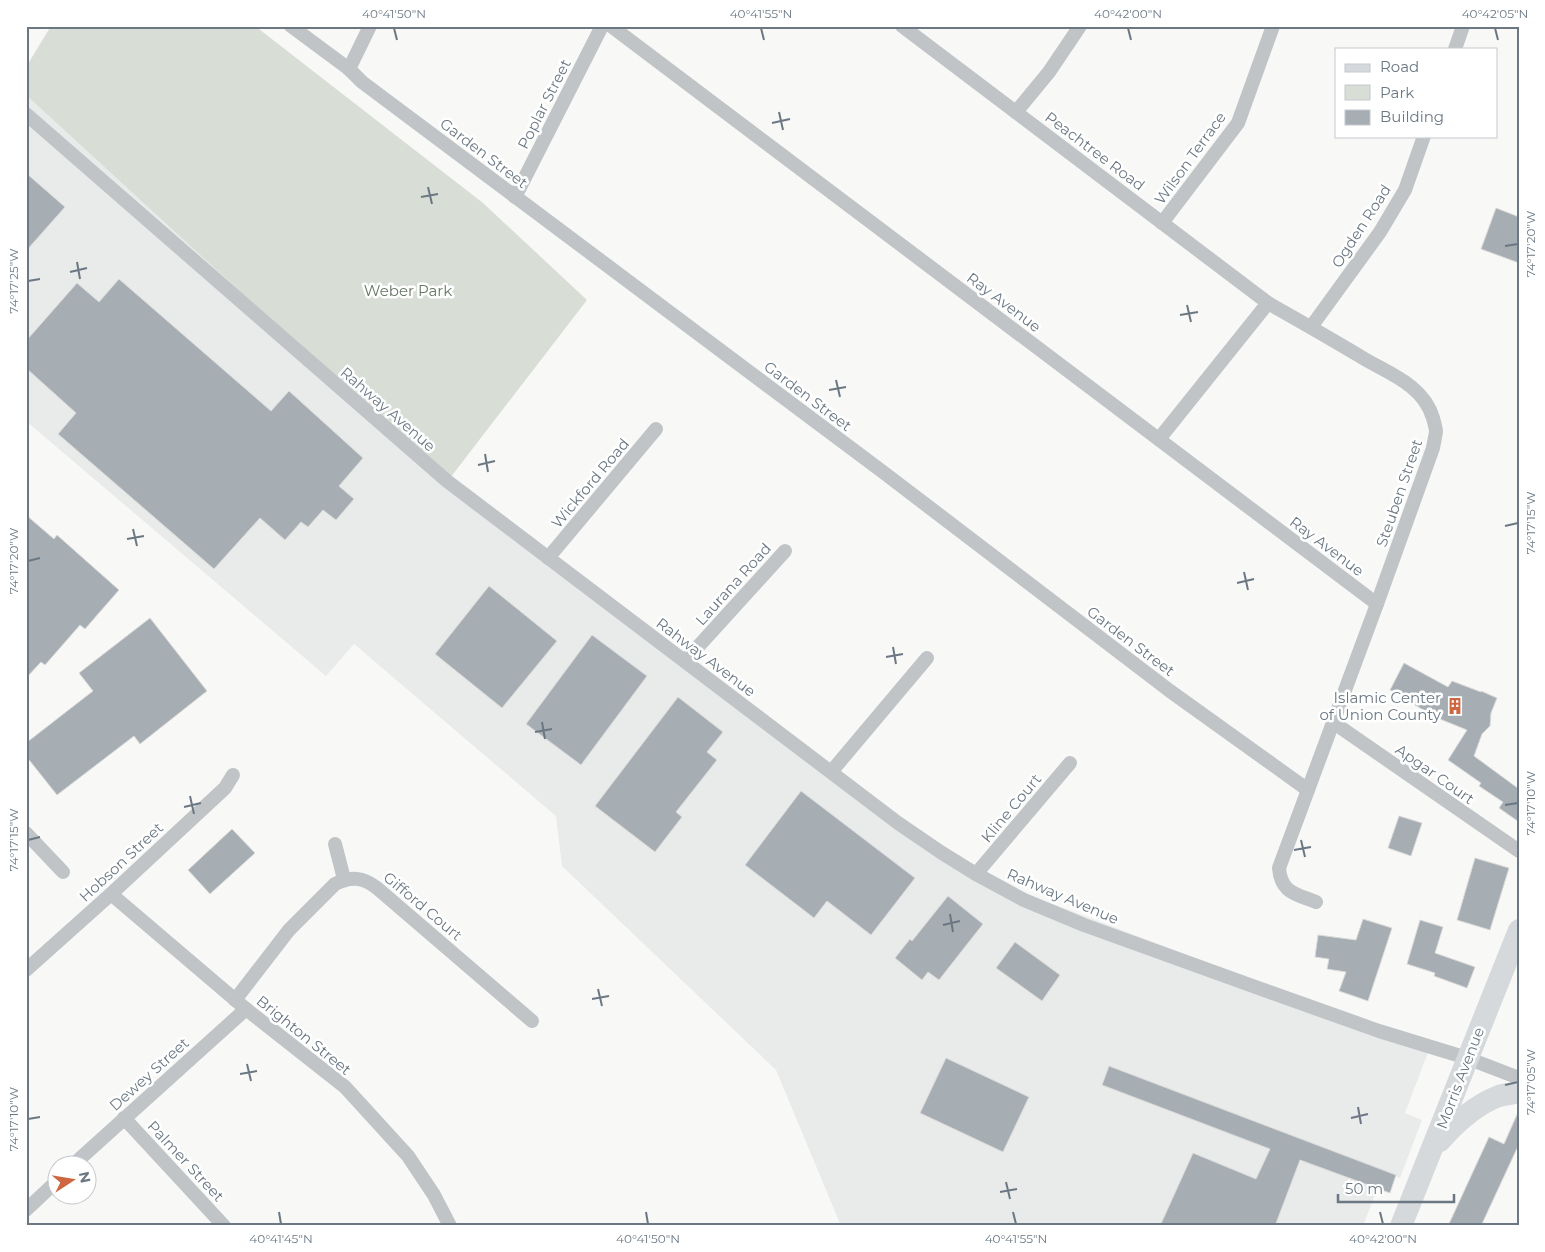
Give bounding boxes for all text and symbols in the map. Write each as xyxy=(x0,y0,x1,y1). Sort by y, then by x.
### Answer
text: 40°41'50"N xyxy=(362,6,426,21)
text: 40°41'55"N xyxy=(730,6,792,21)
text: 40°42'00"N xyxy=(1094,6,1162,21)
text: 40°42'05"N xyxy=(1462,6,1528,21)
legend xyxy=(1335,48,1498,138)
street label: Poplar Street xyxy=(513,56,575,152)
text: Road xyxy=(1380,57,1419,76)
text: Park xyxy=(1380,83,1414,102)
street label: Peachtree Road xyxy=(1041,107,1149,195)
text: Building xyxy=(1380,107,1444,126)
street label: Wilson Terrace xyxy=(1150,108,1230,208)
street label: Garden Street xyxy=(436,114,532,192)
street label: Ogden Road xyxy=(1327,181,1395,271)
text: 74°17'20"W xyxy=(1523,211,1538,277)
text: 74°17'25"W xyxy=(6,248,21,314)
street label: Ray Avenue xyxy=(963,268,1045,336)
park label: Weber Park xyxy=(364,281,452,300)
street label: Garden Street xyxy=(760,357,856,435)
street label: Rahway Avenue xyxy=(337,363,439,455)
street label: Wickford Road xyxy=(547,434,633,532)
street label: Steuben Street xyxy=(1372,437,1426,549)
text: 74°17'15"W xyxy=(1523,491,1538,555)
street label: Ray Avenue xyxy=(1286,512,1368,580)
text: 74°17'20"W xyxy=(6,528,21,594)
street label: Laurana Road xyxy=(691,539,775,629)
street label: Garden Street xyxy=(1083,602,1179,680)
street label: Rahway Avenue xyxy=(652,613,760,701)
place label: Islamic Center of Union County xyxy=(1319,688,1442,724)
building icon: Islamic Center of Union County xyxy=(1445,696,1465,716)
street label: Apgar Court xyxy=(1392,740,1478,808)
street label: Kline Court xyxy=(977,770,1045,846)
text: 74°17'10"W xyxy=(1523,771,1538,835)
text: 74°17'15"W xyxy=(6,808,21,872)
street label: Hobson Street xyxy=(75,818,167,906)
street label: Rahway Avenue xyxy=(1004,864,1122,928)
street label: Gifford Court xyxy=(380,868,466,944)
street label: Brighton Street xyxy=(253,991,355,1079)
street label: Morris Avenue xyxy=(1432,1024,1488,1132)
street label: Dewey Street xyxy=(105,1033,193,1115)
text: 74°17'05"W xyxy=(1523,1049,1538,1115)
text: 74°17'10"W xyxy=(6,1087,21,1151)
street label: Palmer Street xyxy=(144,1117,228,1205)
north arrow xyxy=(48,1154,98,1204)
text: N xyxy=(75,1170,95,1185)
scale bar xyxy=(1338,1172,1454,1204)
text: 50 m xyxy=(1345,1179,1383,1198)
text: 40°41'45"N xyxy=(249,1231,313,1246)
text: 40°41'50"N xyxy=(616,1231,680,1246)
text: 40°41'55"N xyxy=(985,1231,1047,1246)
text: 40°42'00"N xyxy=(1349,1231,1417,1246)

